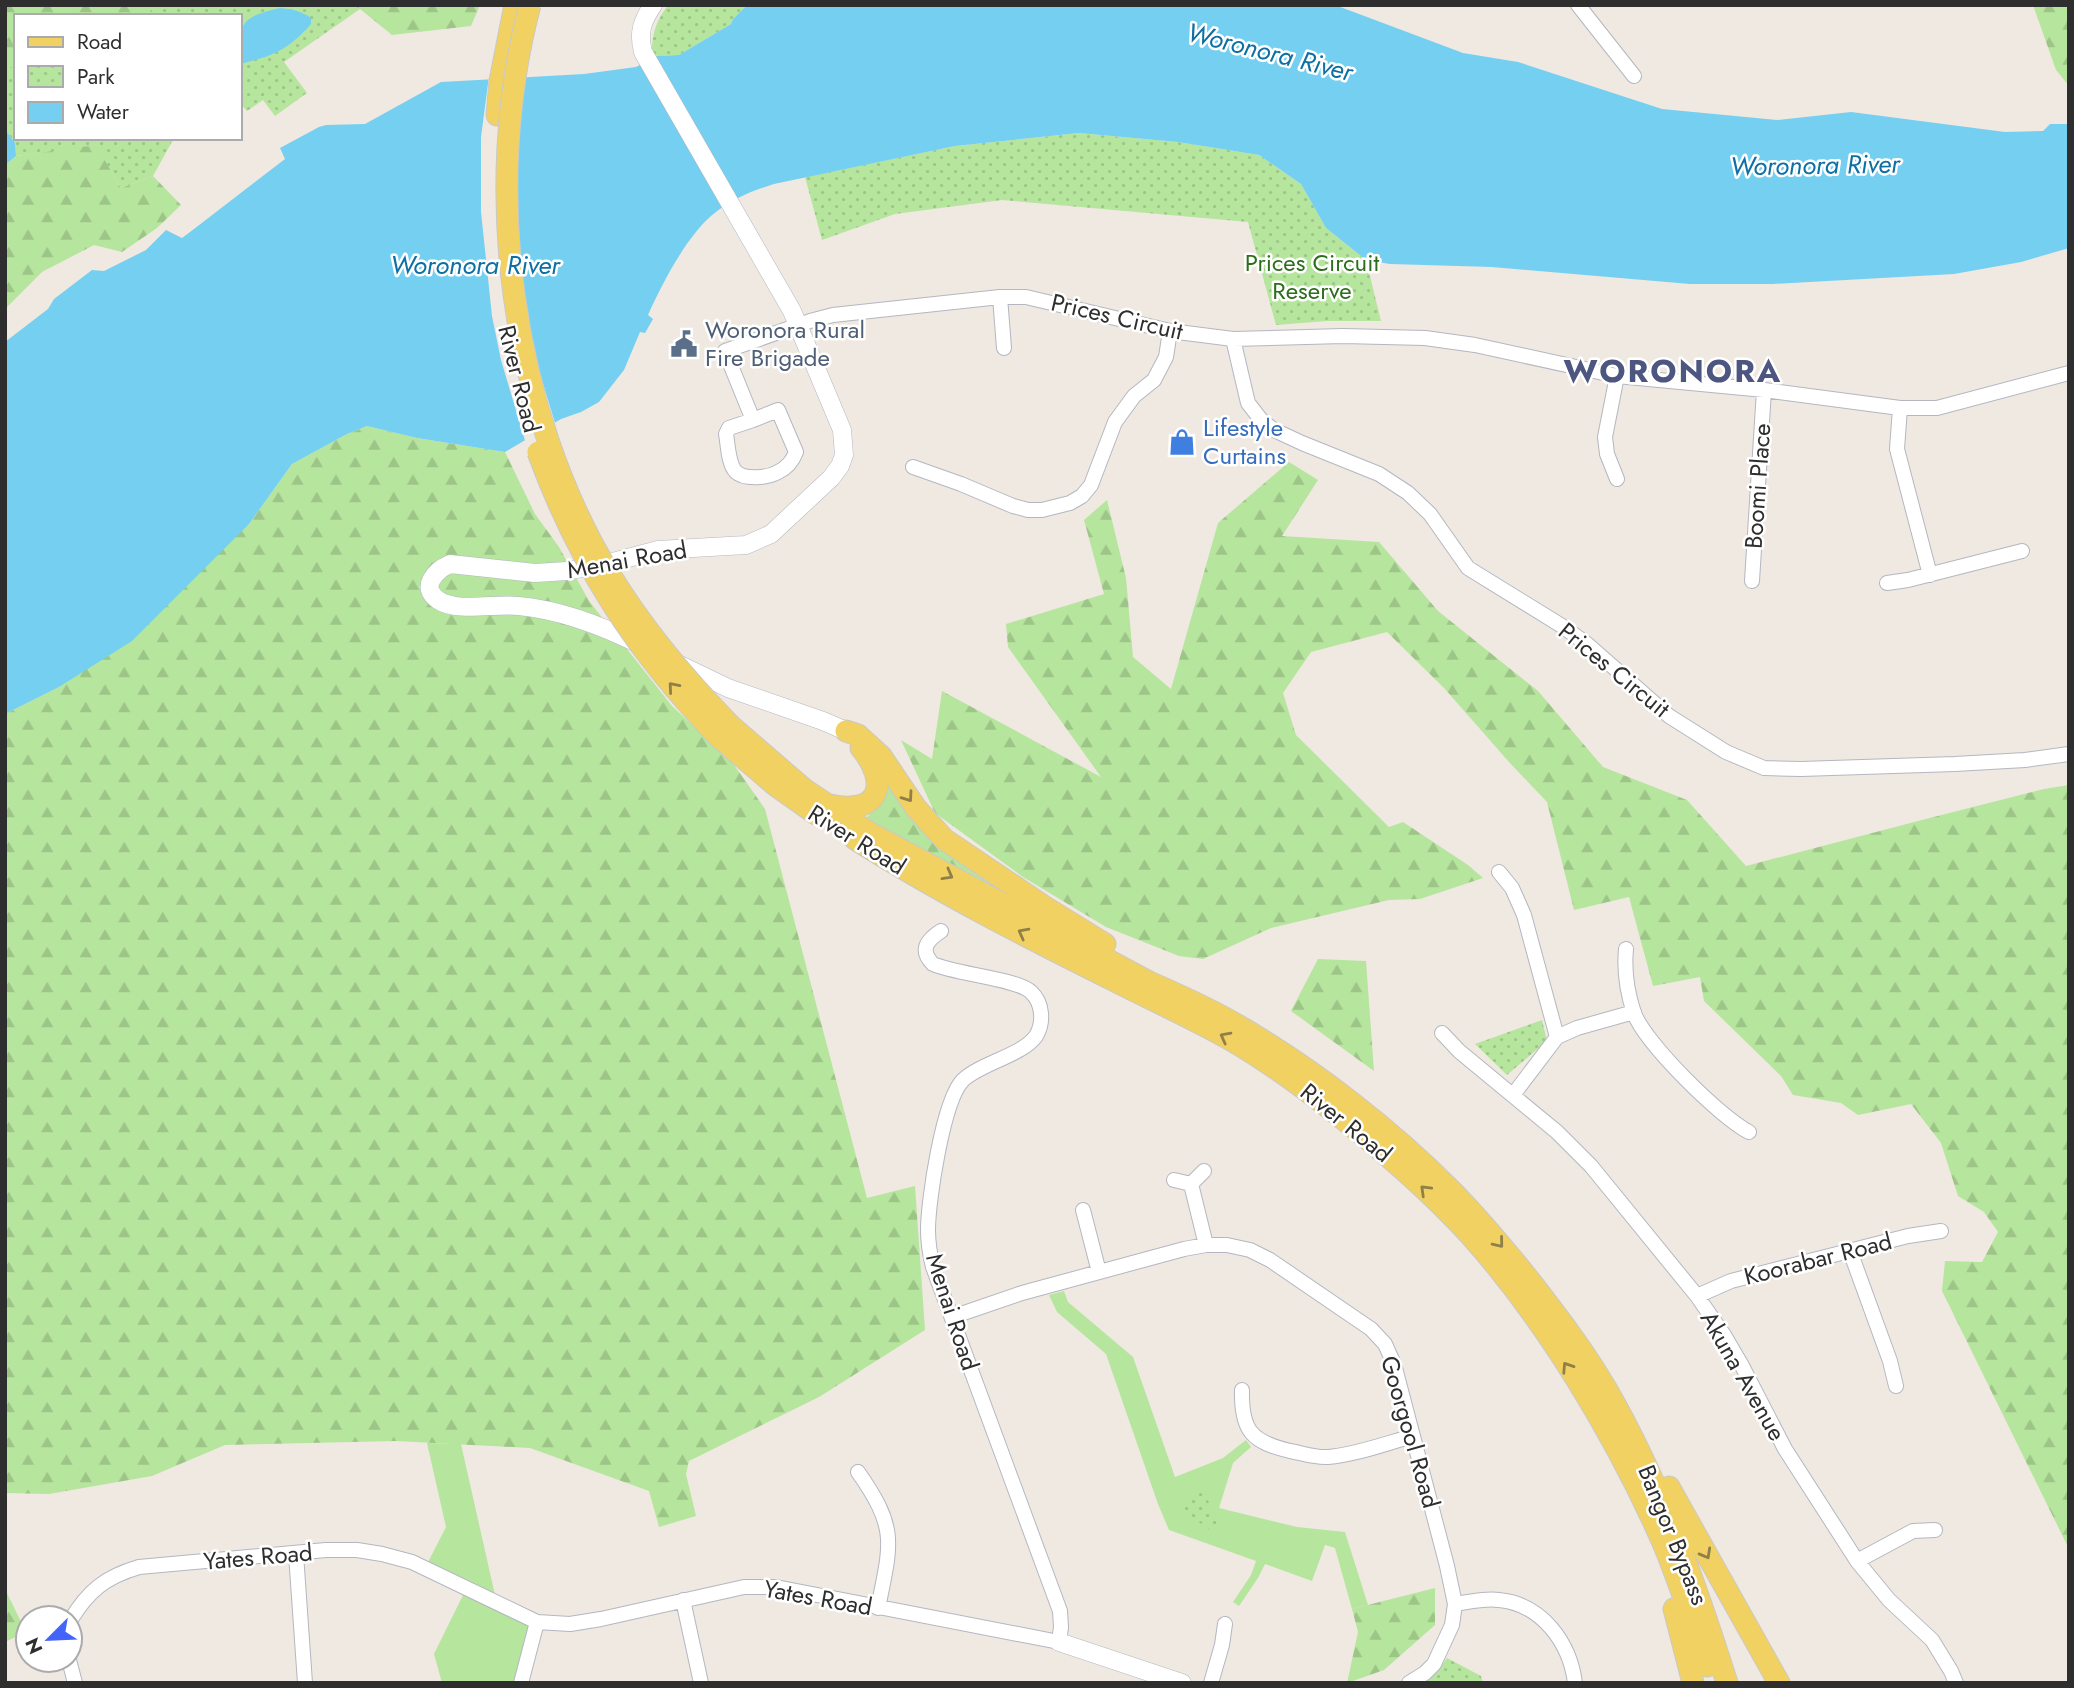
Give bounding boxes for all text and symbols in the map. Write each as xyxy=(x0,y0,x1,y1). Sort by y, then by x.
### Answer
water label: Woronora River xyxy=(1183,13,1358,91)
legend xyxy=(14,14,242,140)
text: Road xyxy=(77,27,122,57)
text: Park xyxy=(77,62,115,92)
text: Water xyxy=(77,97,130,127)
water label: Woronora River xyxy=(1730,144,1901,185)
park label: Prices Circuit Reserve xyxy=(1245,245,1379,308)
water label: Woronora River xyxy=(390,246,561,284)
street label: Prices Circuit xyxy=(1048,284,1187,349)
place label: Woronora Rural Fire Brigade xyxy=(705,312,865,375)
street label: River Road xyxy=(489,322,550,436)
public building icon: Woronora Rural Fire Brigade xyxy=(669,329,699,359)
district label: WORONORA xyxy=(1564,348,1782,394)
place label: Lifestyle Curtains xyxy=(1203,410,1286,473)
street label: Boomi Place xyxy=(1736,422,1779,550)
shop icon: Lifestyle Curtains xyxy=(1167,427,1197,457)
street label: Menai Road xyxy=(564,532,690,587)
street label: Prices Circuit xyxy=(1551,614,1678,726)
one-way arrow xyxy=(669,682,681,695)
one-way arrow xyxy=(900,789,913,802)
street label: River Road xyxy=(802,796,913,883)
one-way arrow xyxy=(940,867,953,880)
one-way arrow xyxy=(1018,928,1030,941)
one-way arrow xyxy=(1220,1032,1232,1045)
street label: River Road xyxy=(1293,1075,1400,1171)
one-way arrow xyxy=(1420,1185,1433,1198)
street label: Koorabar Road xyxy=(1740,1223,1895,1294)
one-way arrow xyxy=(1491,1234,1503,1247)
street label: Menai Road xyxy=(917,1249,988,1375)
street label: Akuna Avenue xyxy=(1692,1304,1795,1447)
street label: Goorgool Road xyxy=(1372,1352,1449,1512)
one-way arrow xyxy=(1562,1361,1575,1374)
street label: Bangor Bypass xyxy=(1629,1460,1717,1610)
street label: Yates Road xyxy=(202,1534,314,1579)
one-way arrow xyxy=(1698,1547,1711,1559)
street label: Yates Road xyxy=(761,1571,875,1624)
north arrow xyxy=(14,1604,84,1674)
text: N xyxy=(19,1633,49,1658)

